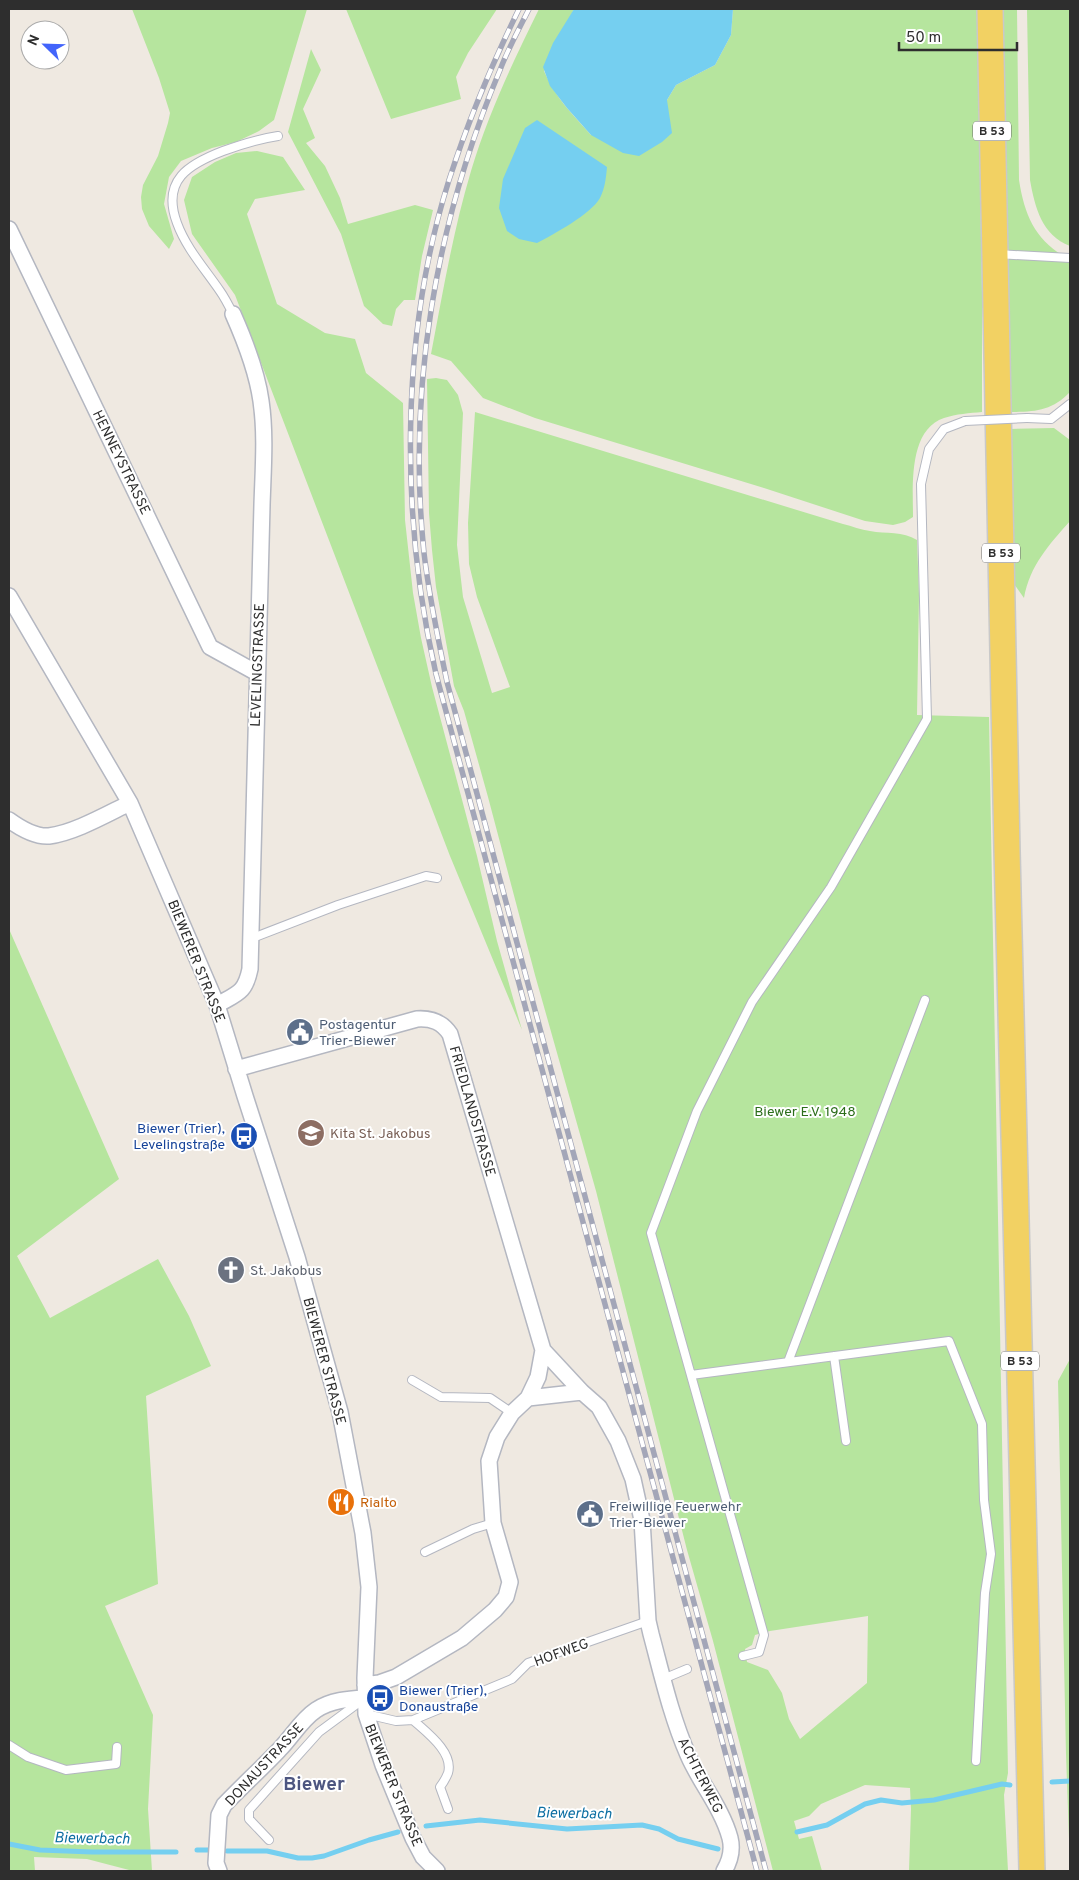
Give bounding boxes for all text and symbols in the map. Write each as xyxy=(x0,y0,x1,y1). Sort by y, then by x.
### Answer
north arrow xyxy=(20,20,70,70)
scale bar xyxy=(899,20,1016,52)
text: 50 m xyxy=(906,29,941,48)
text: N xyxy=(25,33,44,48)
road number: B 53 xyxy=(973,122,1011,140)
street label: HENNEYSTRASSE xyxy=(88,408,153,518)
road number: B 53 xyxy=(982,544,1020,562)
street label: LEVELINGSTRASSE xyxy=(248,603,269,727)
street label: BIEWERER STRASSE xyxy=(163,898,228,1025)
public building icon: Postagentur Trier-Biewer xyxy=(285,1017,315,1047)
place label: Postagentur Trier-Biewer xyxy=(319,1017,397,1050)
street label: FRIEDLANDSTRASSE xyxy=(445,1044,498,1179)
park label: Biewer E.V. 1948 xyxy=(754,1104,856,1121)
school or university icon: Kita St. Jakobus xyxy=(296,1118,326,1148)
place label: Biewer (Trier), Levelingstraße xyxy=(133,1121,225,1154)
bus stop icon: Biewer (Trier), Levelingstraße xyxy=(229,1121,259,1151)
place label: Kita St. Jakobus xyxy=(330,1126,430,1143)
church icon: St. Jakobus xyxy=(216,1255,246,1285)
place label: St. Jakobus xyxy=(250,1263,322,1280)
street label: BIEWERER STRASSE xyxy=(298,1296,349,1427)
road number: B 53 xyxy=(1001,1352,1039,1370)
restaurant icon: Rialto xyxy=(326,1487,356,1517)
place label: Rialto xyxy=(360,1495,397,1512)
public building icon: Freiwillige Feuerwehr Trier-Biewer xyxy=(575,1499,605,1529)
place label: Freiwillige Feuerwehr Trier-Biewer xyxy=(609,1499,742,1532)
street label: HOFWEG xyxy=(532,1636,591,1671)
bus stop icon: Biewer (Trier), Donaustraße xyxy=(365,1683,395,1713)
place label: Biewer (Trier), Donaustraße xyxy=(399,1683,487,1716)
street label: DONAUSTRASSE xyxy=(222,1720,308,1810)
street label: BIEWERER STRASSE xyxy=(360,1722,425,1849)
street label: ACHTERWEG xyxy=(673,1735,726,1816)
district label: Biewer xyxy=(283,1773,345,1797)
water label: Biewerbach xyxy=(536,1804,612,1825)
water label: Biewerbach xyxy=(54,1829,130,1850)

